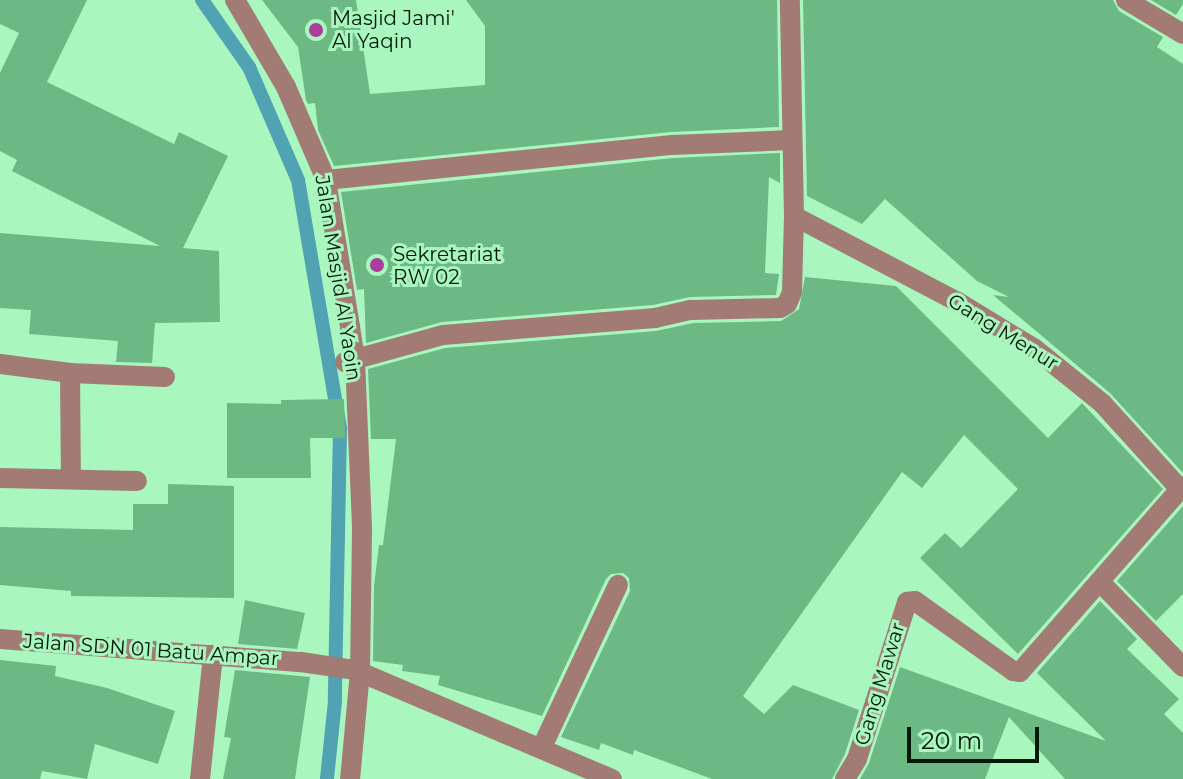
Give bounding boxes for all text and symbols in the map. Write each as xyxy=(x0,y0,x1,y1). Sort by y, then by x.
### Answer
place label: Masjid Jami' Al Yaqin xyxy=(332,6,455,53)
marker: Masjid Jami' Al Yaqin xyxy=(307,21,325,39)
street label: Jalan Masjid Al Yaoin xyxy=(310,174,366,382)
place label: Sekretariat RW 02 xyxy=(393,242,502,289)
marker: Sekretariat RW 02 xyxy=(368,256,386,274)
street label: Gang Menur xyxy=(943,288,1063,376)
street label: Gang Mawar xyxy=(850,620,910,748)
street label: Jalan SDN 01 Batu Ampar xyxy=(22,629,280,671)
scale bar xyxy=(911,711,1043,761)
text: 20 m xyxy=(921,726,982,755)

